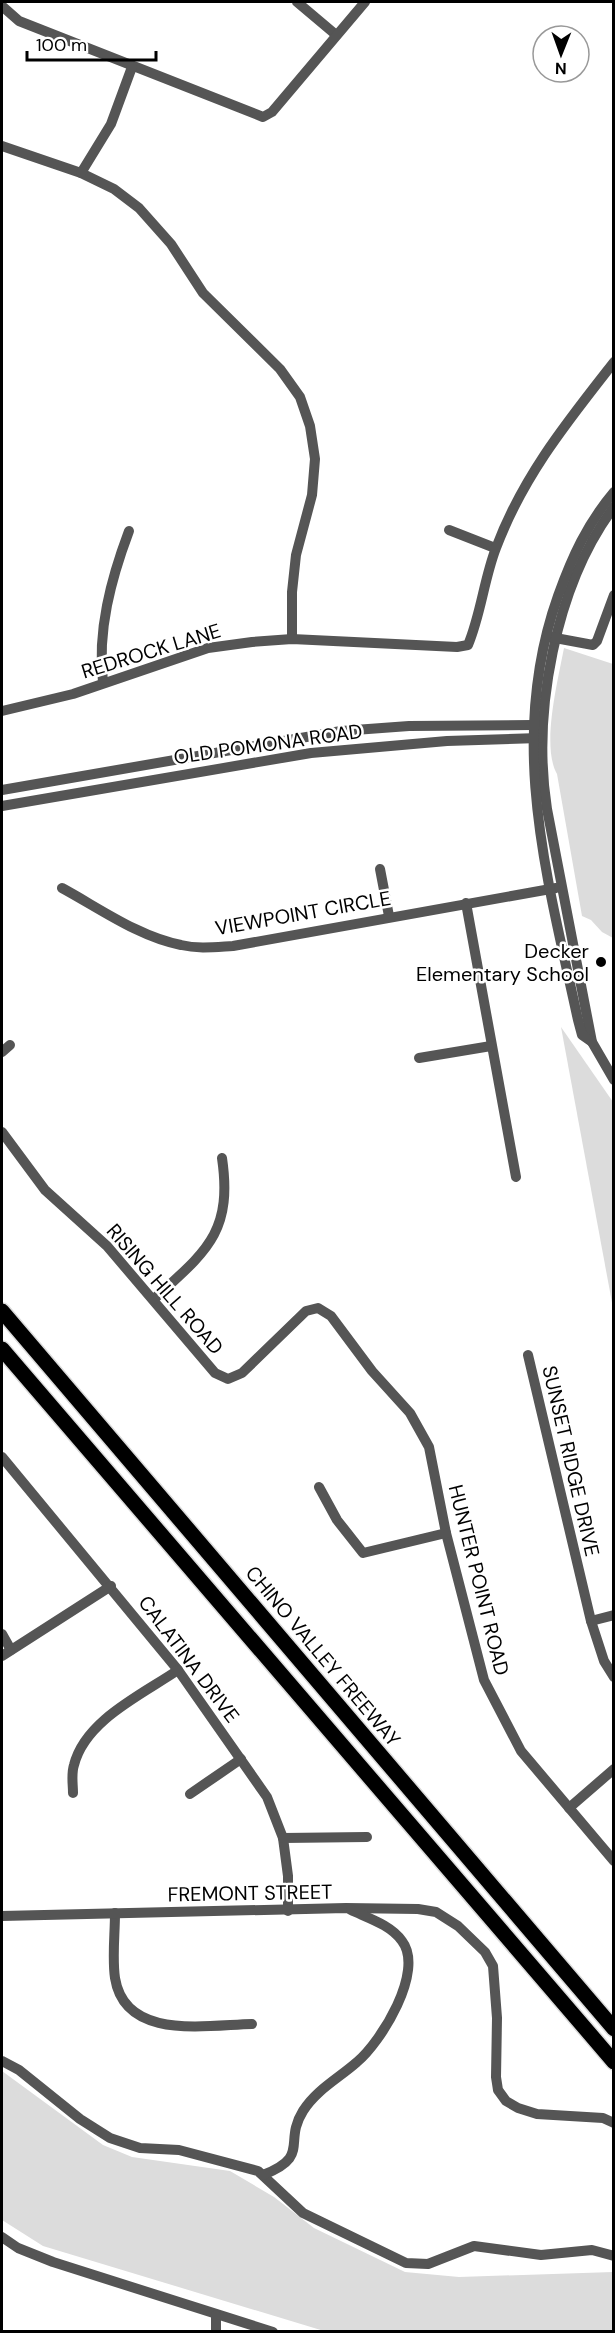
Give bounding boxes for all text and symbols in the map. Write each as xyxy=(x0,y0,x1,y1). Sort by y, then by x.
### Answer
scale bar xyxy=(27,24,156,62)
north arrow xyxy=(531,24,591,84)
text: 100 m xyxy=(36,33,87,57)
text: N xyxy=(555,58,567,79)
street label: REDROCK LANE xyxy=(78,617,224,685)
street label: OLD POMONA ROAD xyxy=(172,718,364,770)
street label: VIEWPOINT CIRCLE xyxy=(213,885,393,941)
place label: Decker Elementary School xyxy=(416,938,589,987)
marker: Decker Elementary School xyxy=(594,955,608,969)
street label: RISING HILL ROAD xyxy=(101,1218,229,1360)
street label: SUNSET RIDGE DRIVE xyxy=(536,1363,606,1559)
street label: HUNTER POINT ROAD xyxy=(443,1482,515,1678)
street label: CHINO VALLEY FREEWAY xyxy=(240,1560,406,1752)
street label: CALATINA DRIVE xyxy=(133,1590,245,1728)
street label: FREMONT STREET xyxy=(167,1879,333,1907)

